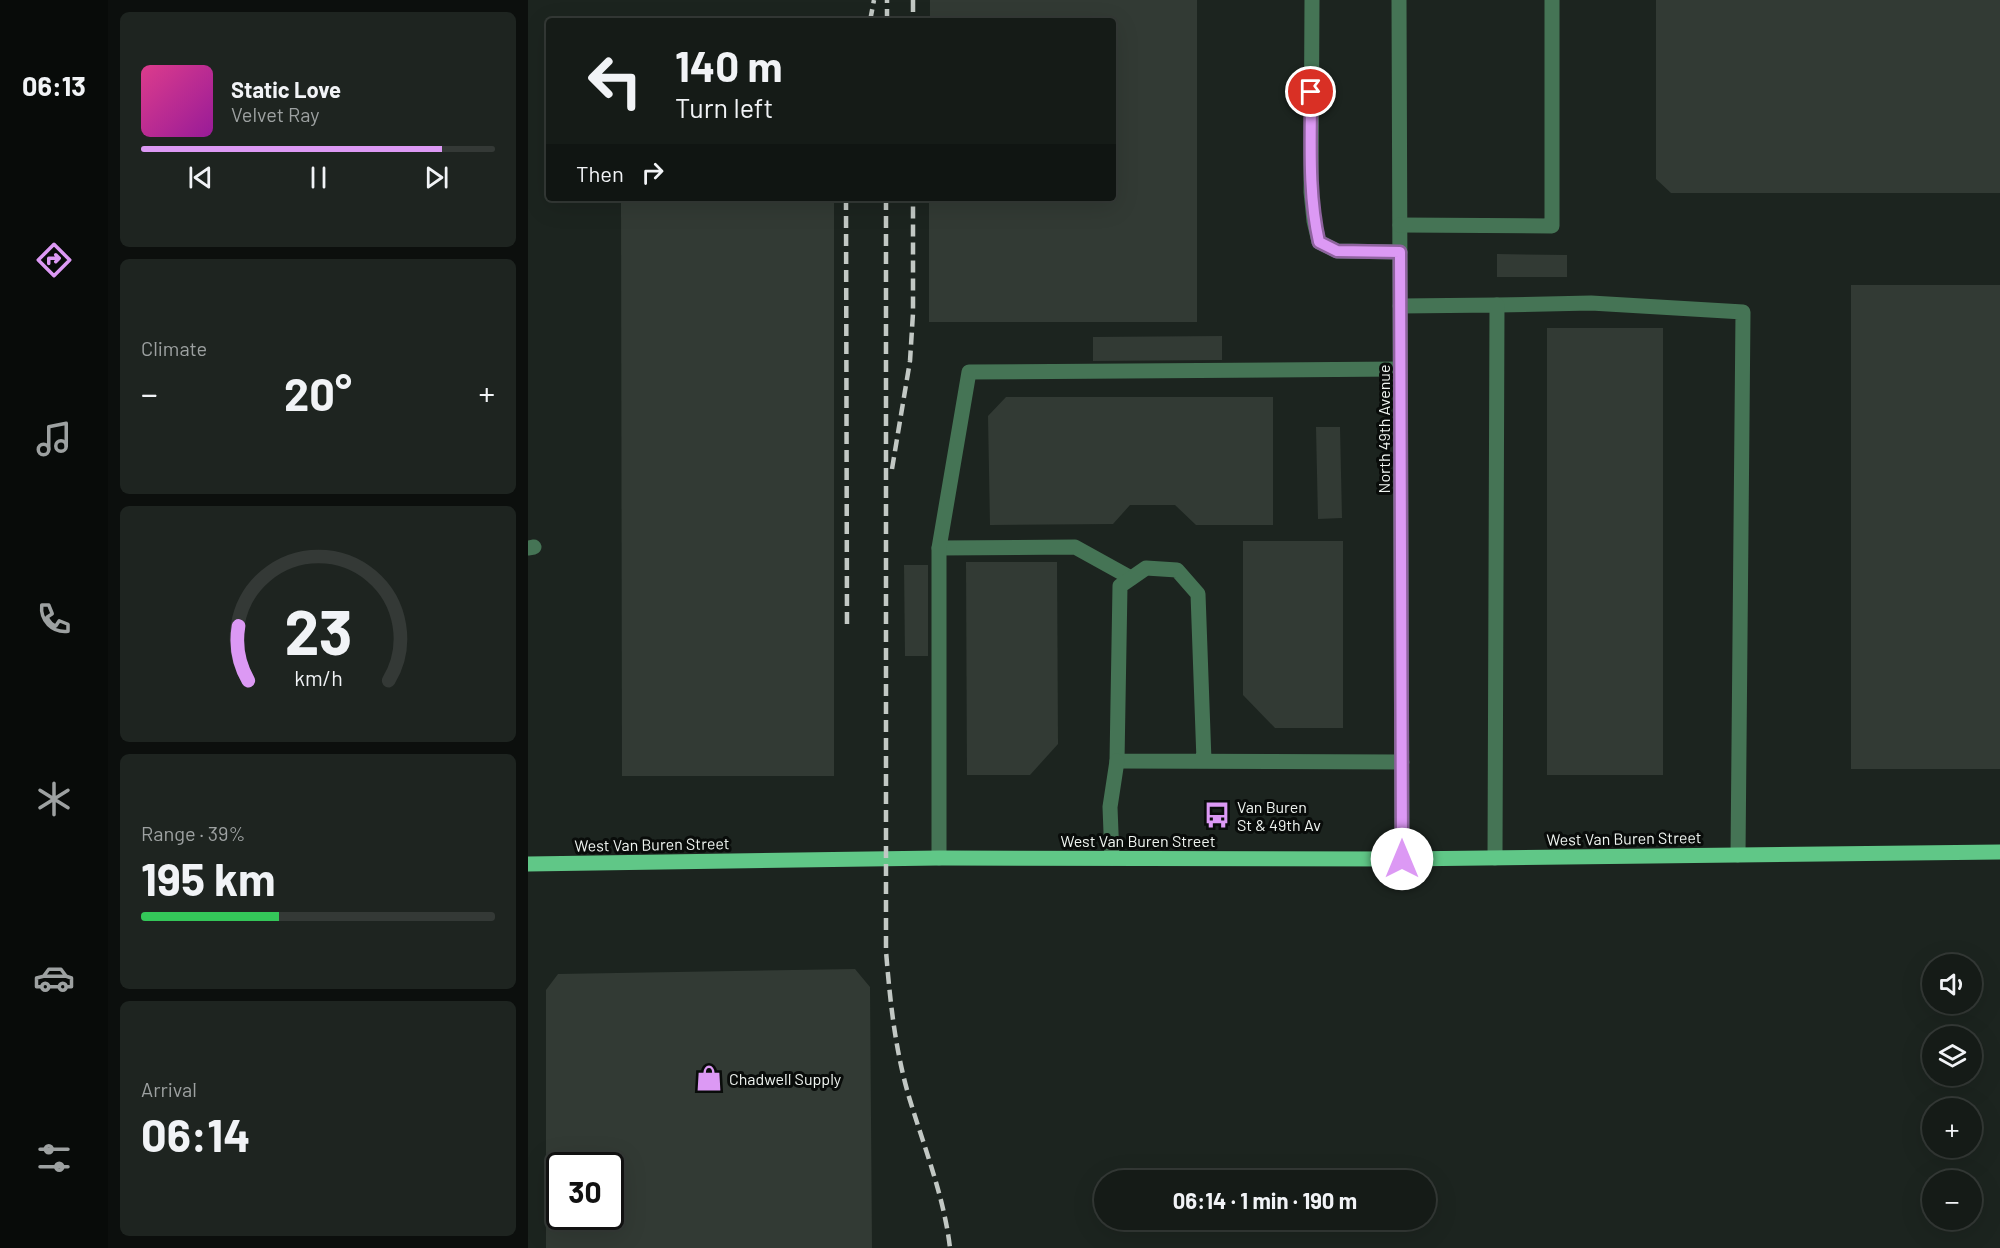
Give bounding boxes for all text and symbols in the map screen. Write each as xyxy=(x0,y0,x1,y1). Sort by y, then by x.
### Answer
text: 140 m xyxy=(675,40,783,90)
icon: left xyxy=(576,42,654,120)
pin xyxy=(1285,66,1336,117)
text: 06:13 xyxy=(22,69,86,101)
icon: arrive xyxy=(1294,75,1327,108)
text: Static Love xyxy=(231,76,341,102)
text: Turn left xyxy=(675,91,773,123)
text: Velvet Ray xyxy=(231,102,320,126)
icon: right xyxy=(636,156,669,189)
text: Then xyxy=(576,160,624,186)
icon: previous xyxy=(184,161,217,194)
icon: pause xyxy=(302,161,335,194)
icon: next xyxy=(420,161,453,194)
icon: directions xyxy=(33,239,75,281)
text: Climate xyxy=(141,336,207,360)
street label: North 49th Avenue xyxy=(1374,365,1393,493)
text: 20° xyxy=(284,366,352,420)
text: − xyxy=(141,373,158,413)
text: + xyxy=(479,373,495,413)
icon: music xyxy=(33,418,75,460)
text: 23 xyxy=(284,593,352,667)
icon: phone xyxy=(33,598,75,640)
text: km/h xyxy=(294,665,342,690)
icon: climate xyxy=(33,778,75,820)
place label: Van Buren St & 49th Av xyxy=(1237,797,1321,834)
bus stop icon: Van Buren St & 49th Av xyxy=(1202,800,1232,830)
text: Range · 39% xyxy=(141,821,245,845)
position arrow xyxy=(1370,827,1434,891)
street label: West Van Buren Street xyxy=(1546,827,1702,849)
street label: West Van Buren Street xyxy=(1060,831,1216,850)
street label: West Van Buren Street xyxy=(574,833,730,855)
text: 195 km xyxy=(141,851,276,905)
map controls xyxy=(1922,954,1982,1230)
button: sound xyxy=(1922,954,1982,1014)
icon: car xyxy=(33,957,75,999)
button: layers xyxy=(1922,1026,1982,1086)
shop icon: Chadwell Supply xyxy=(694,1063,724,1093)
place label: Chadwell Supply xyxy=(729,1069,842,1088)
text: Arrival xyxy=(141,1077,197,1101)
button: + xyxy=(1922,1098,1982,1158)
text: 06:14 xyxy=(141,1107,250,1161)
icon: filters xyxy=(33,1137,75,1179)
speed limit sign: 30 xyxy=(546,1152,624,1230)
button: − xyxy=(1922,1170,1982,1230)
text: 06:14 · 1 min · 190 m xyxy=(1173,1187,1357,1213)

